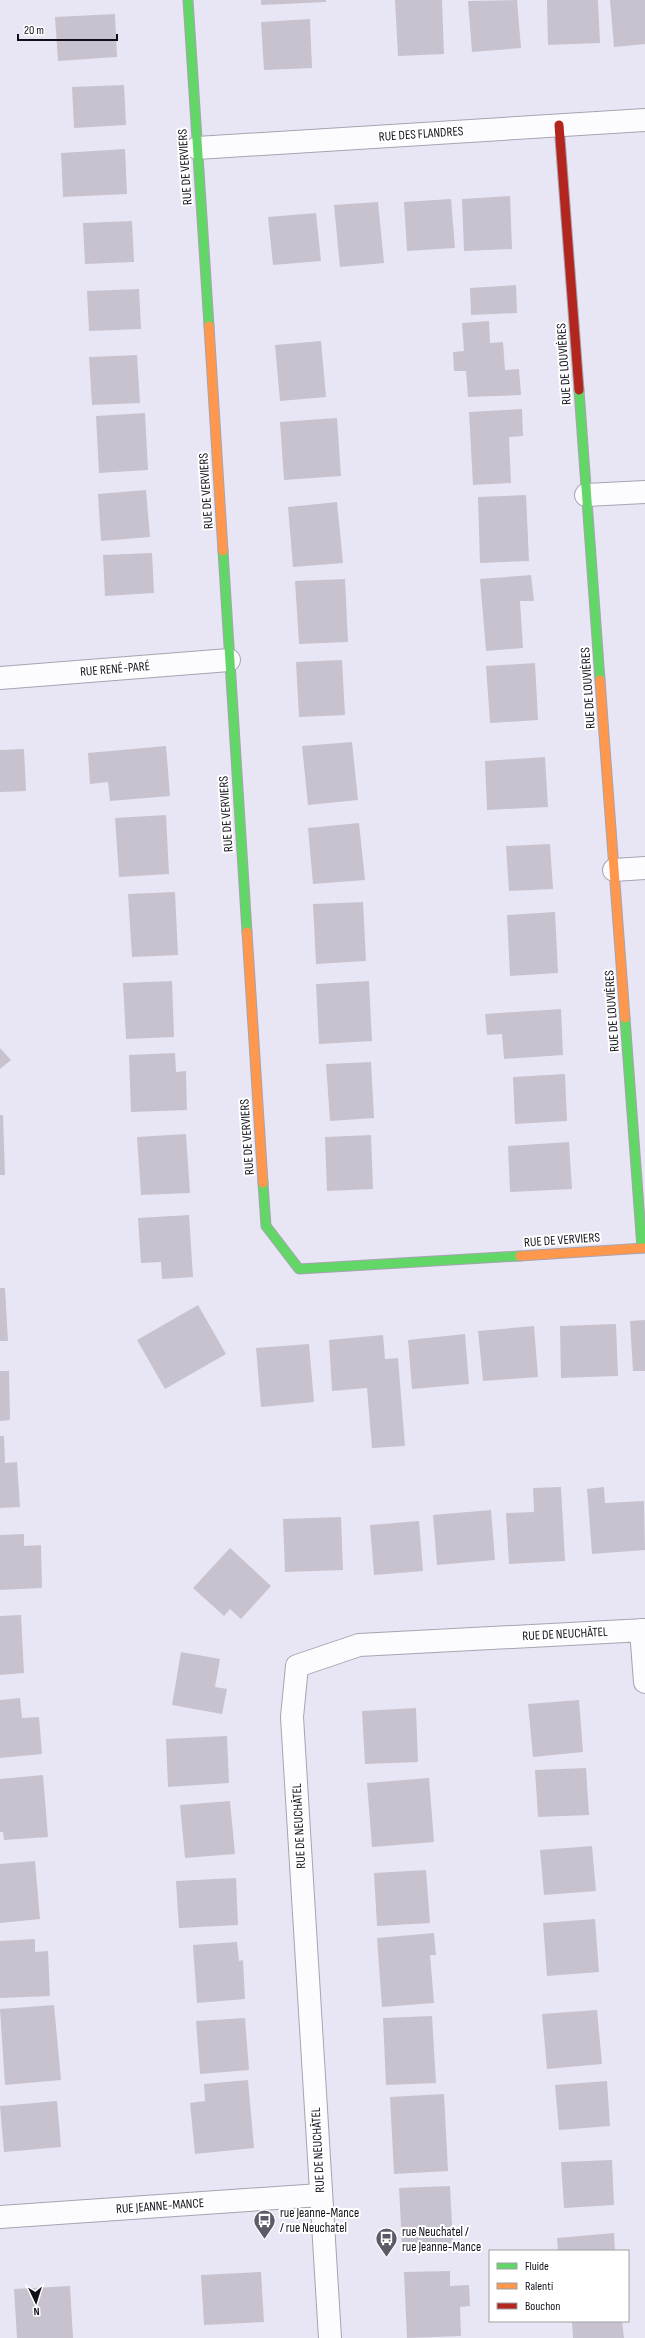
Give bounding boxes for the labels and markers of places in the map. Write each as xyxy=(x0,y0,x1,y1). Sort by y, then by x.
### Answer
place label: rue Jeanne-Mance / rue Neuchatel xyxy=(280,2205,359,2236)
bus stop icon: rue Jeanne-Mance / rue Neuchatel xyxy=(251,2207,277,2240)
place label: rue Neuchatel / rue Jeanne-Mance xyxy=(402,2224,481,2255)
bus stop icon: rue Neuchatel / rue Jeanne-Mance xyxy=(374,2226,400,2259)

